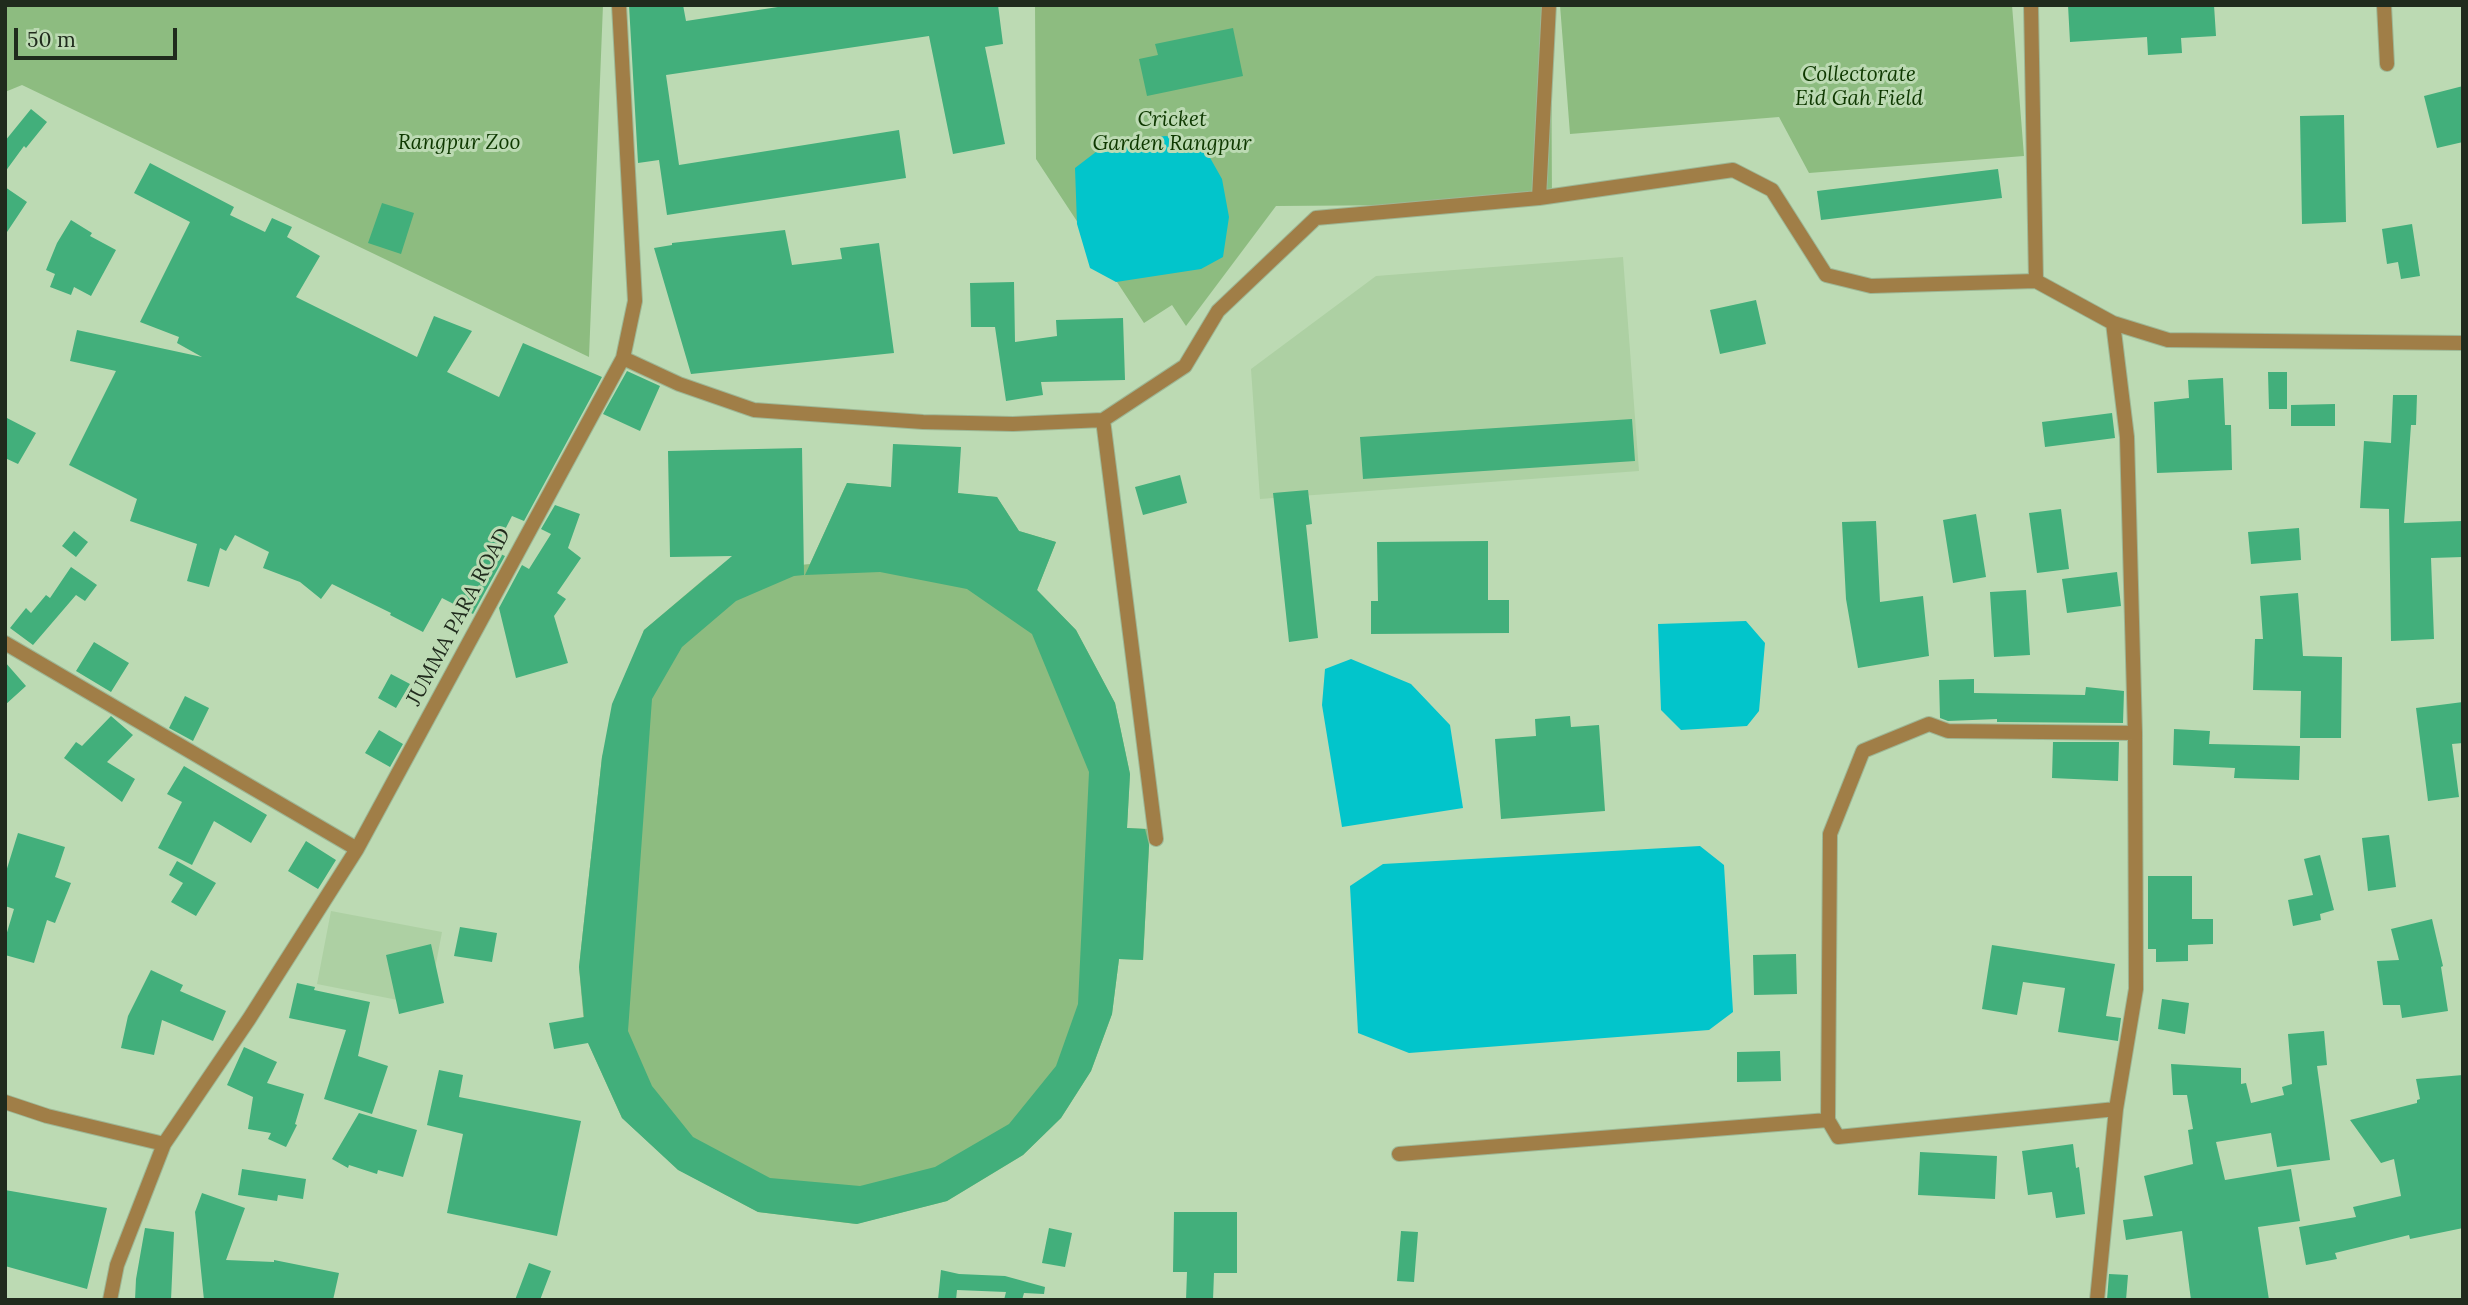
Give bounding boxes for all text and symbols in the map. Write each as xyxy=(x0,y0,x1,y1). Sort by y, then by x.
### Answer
scale bar xyxy=(18,14,180,58)
text: 50 m xyxy=(27,26,76,53)
park label: Collectorate Eid Gah Field xyxy=(1795,62,1923,112)
park label: Cricket Garden Rangpur xyxy=(1092,107,1252,157)
park label: Rangpur Zoo xyxy=(398,130,520,156)
street label: JUMMA PARA ROAD xyxy=(402,524,516,710)

